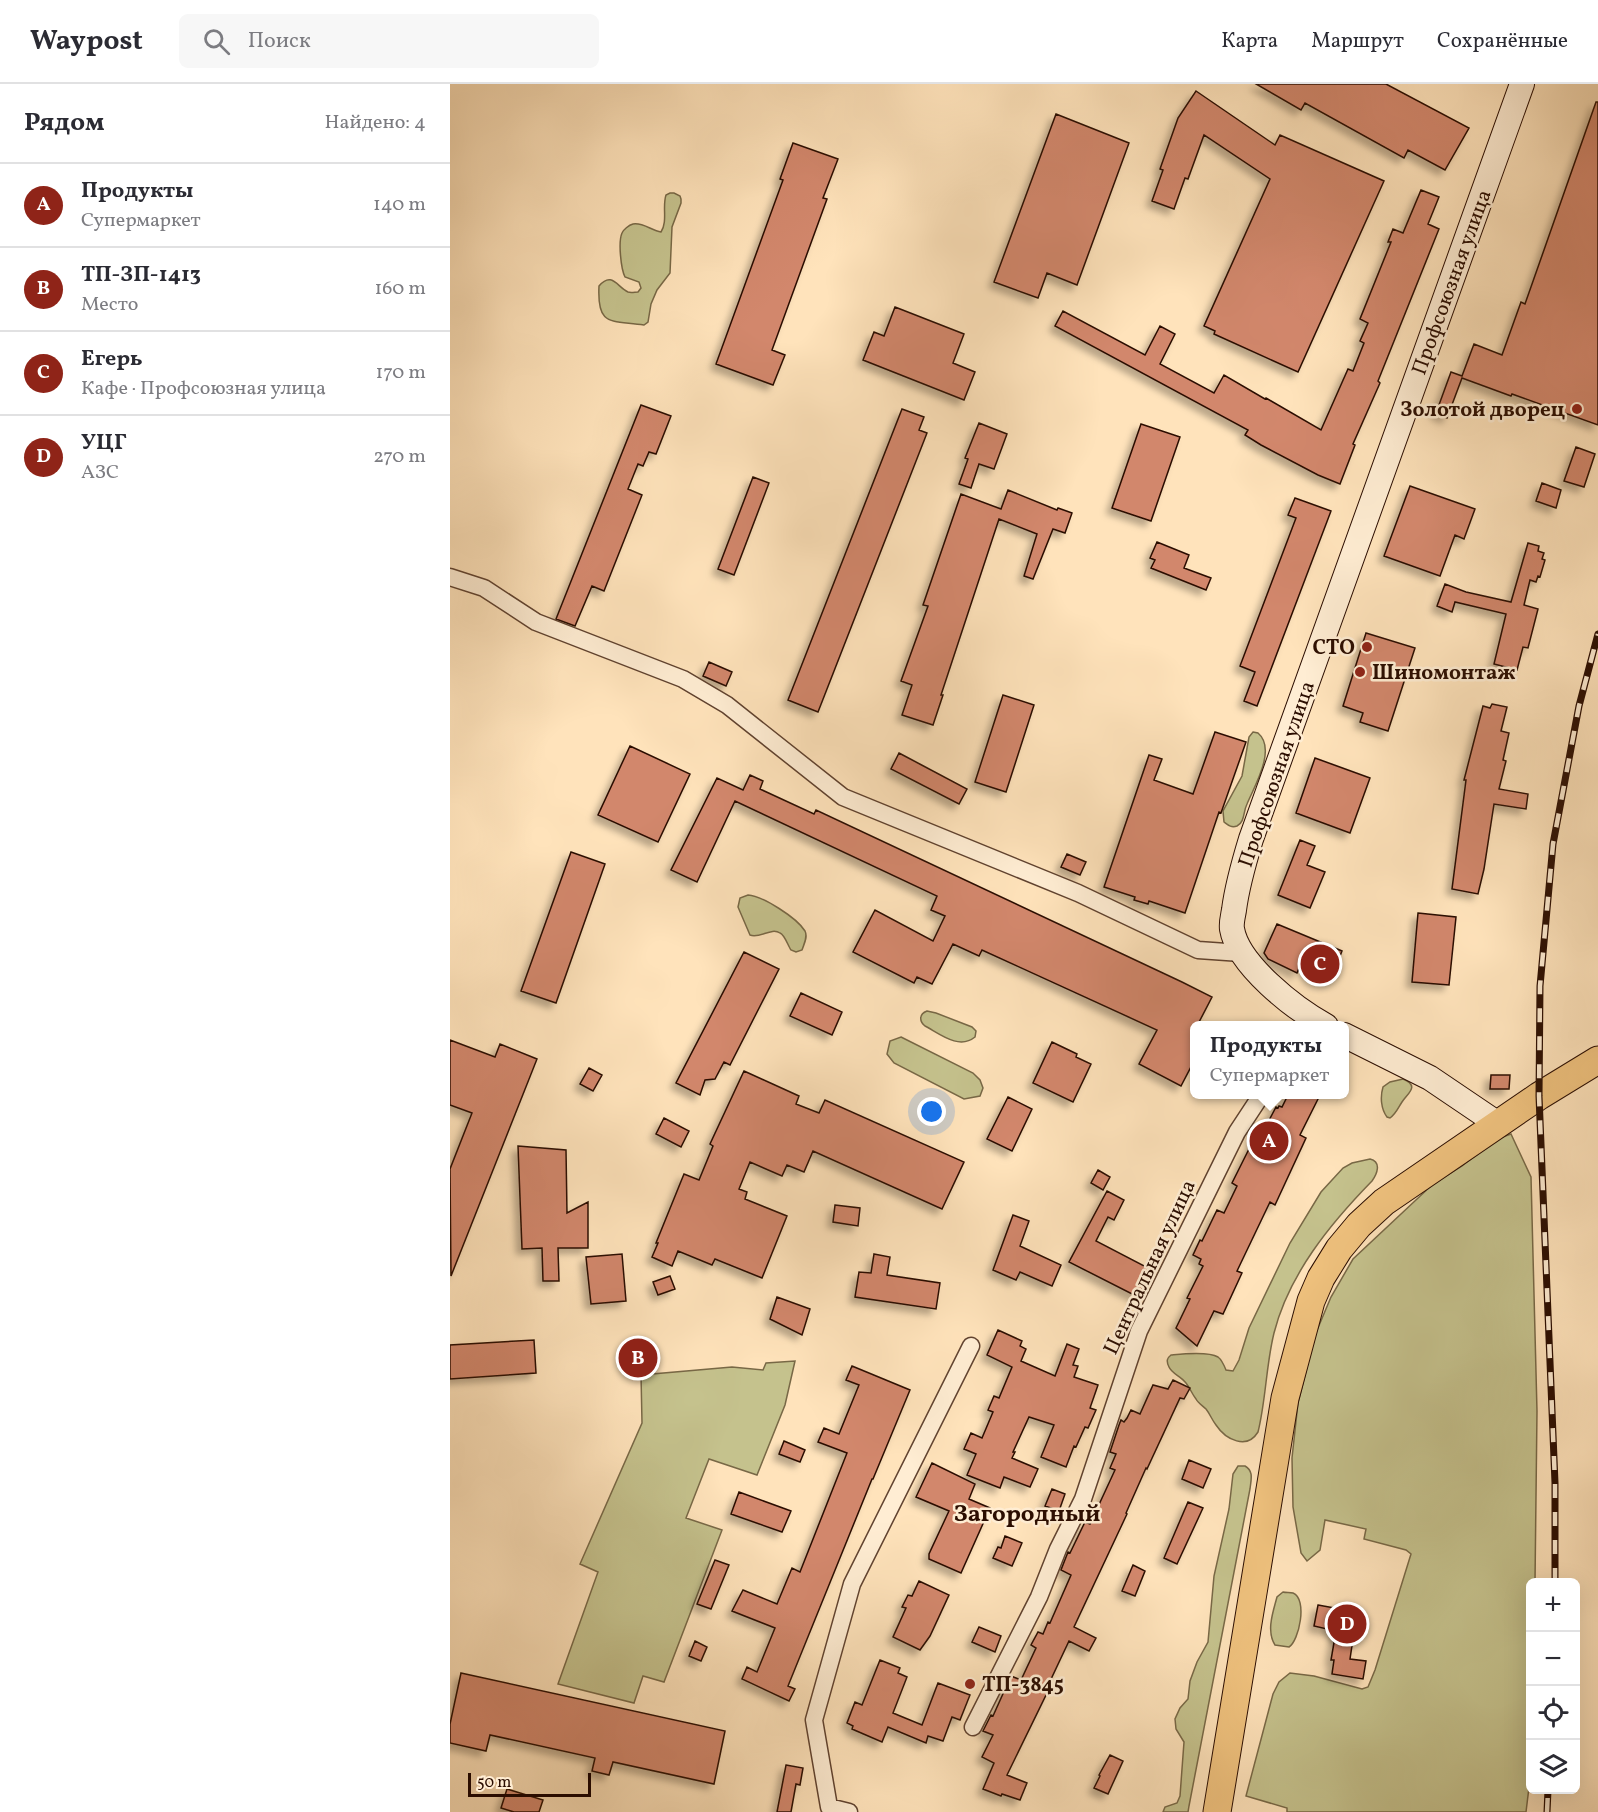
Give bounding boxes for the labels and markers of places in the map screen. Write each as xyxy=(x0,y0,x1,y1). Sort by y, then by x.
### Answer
place label: Золотой дворец xyxy=(1400,396,1565,425)
marker: Золотой дворец xyxy=(1570,402,1584,416)
place label: СТО xyxy=(1312,634,1355,663)
marker: СТО xyxy=(1360,640,1374,654)
place label: Шиномонтаж xyxy=(1372,659,1516,688)
marker: Шиномонтаж xyxy=(1353,665,1367,679)
pin: C xyxy=(1300,942,1340,986)
pin: A xyxy=(1250,1118,1288,1164)
pin: B xyxy=(618,1336,657,1380)
pin: D xyxy=(1328,1602,1366,1646)
place label: ТП-3845 xyxy=(982,1671,1064,1700)
marker: ТП-3845 xyxy=(963,1677,977,1691)

